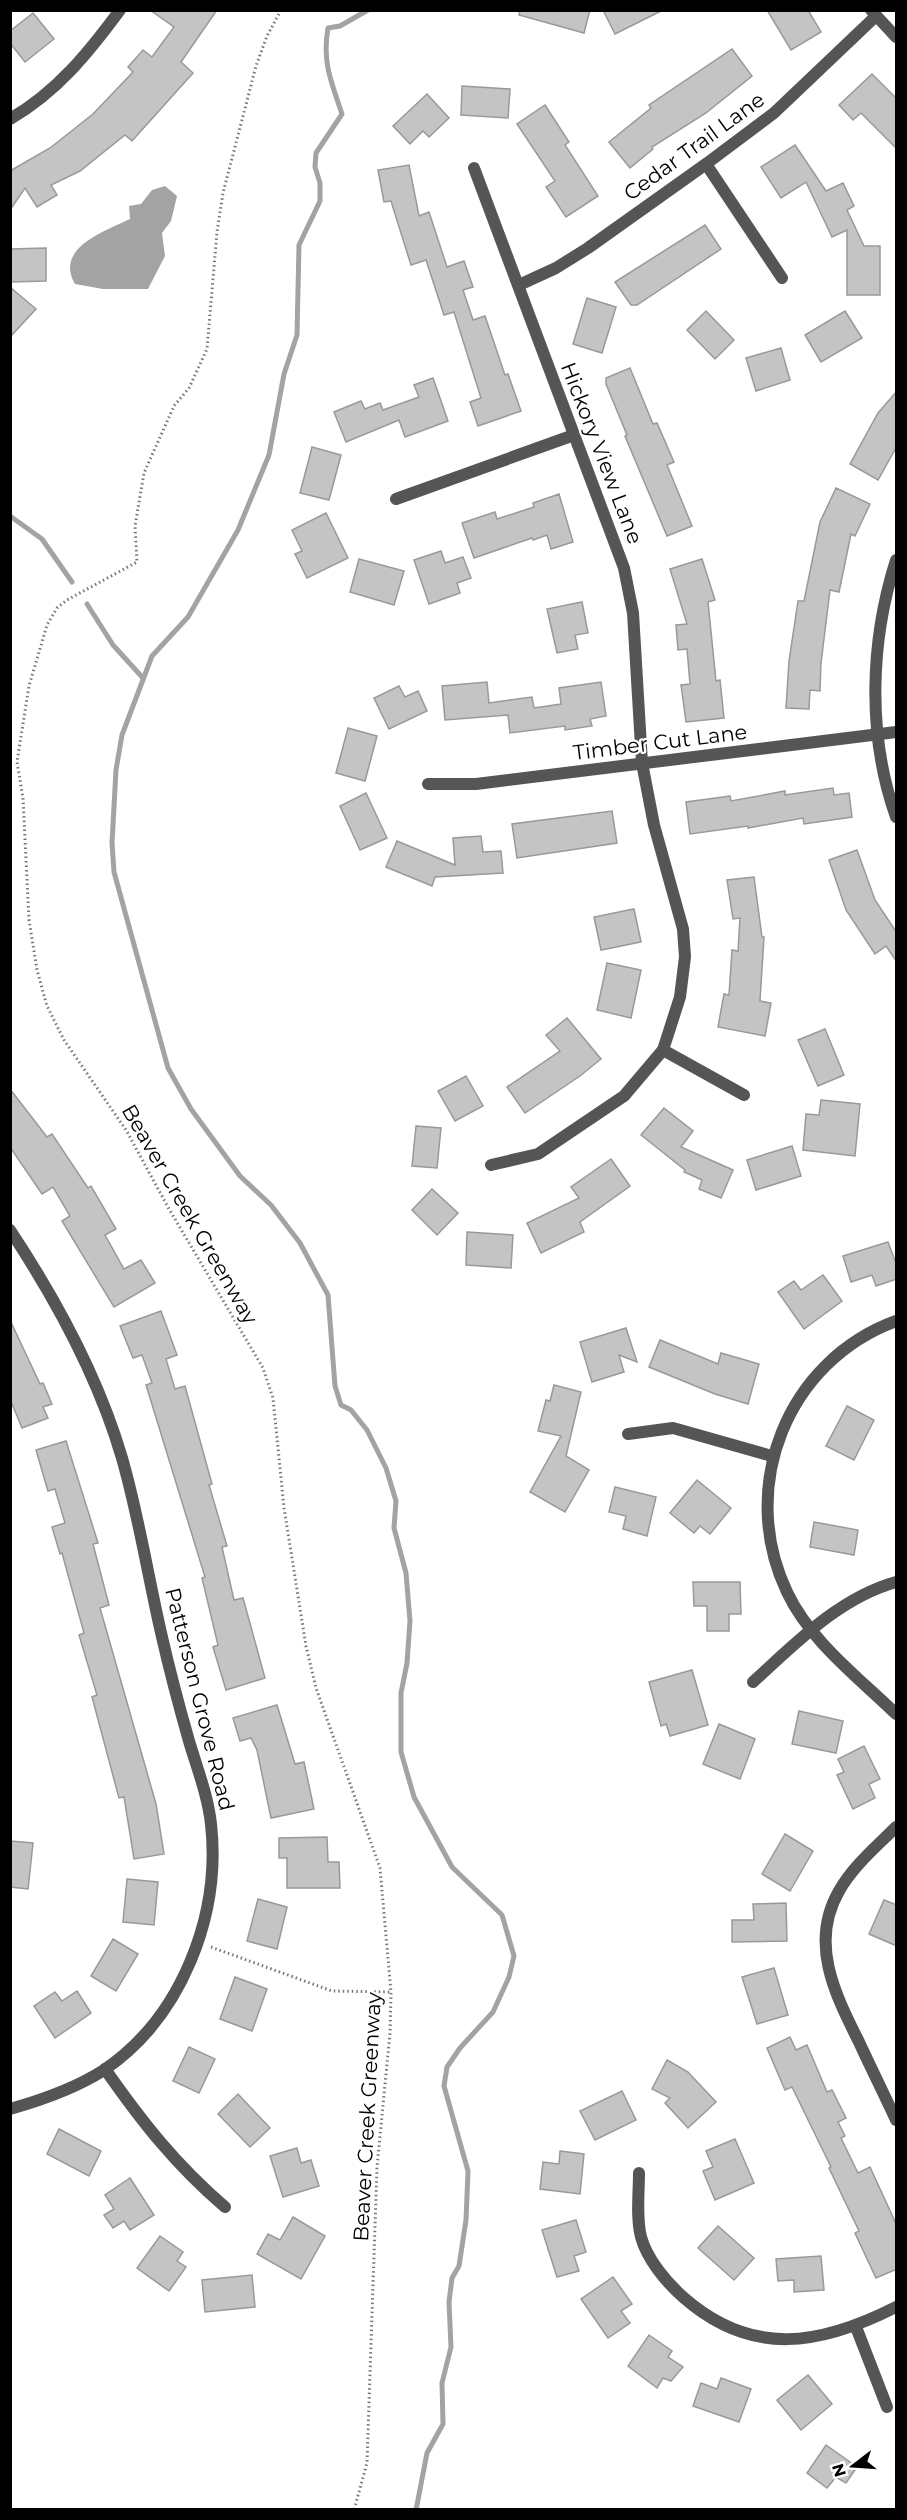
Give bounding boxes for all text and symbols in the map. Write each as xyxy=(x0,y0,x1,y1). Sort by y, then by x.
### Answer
street label: Cedar Trail Lane xyxy=(619,87,769,205)
street label: Hickory View Lane xyxy=(556,359,648,547)
street label: Timber Cut Lane xyxy=(572,719,748,765)
street label: Beaver Creek Greenway xyxy=(117,1100,264,1329)
street label: Patterson Grove Road xyxy=(160,1585,240,1813)
street label: Beaver Creek Greenway xyxy=(348,1991,386,2242)
north arrow xyxy=(823,2436,883,2496)
text: N xyxy=(828,2461,850,2479)

